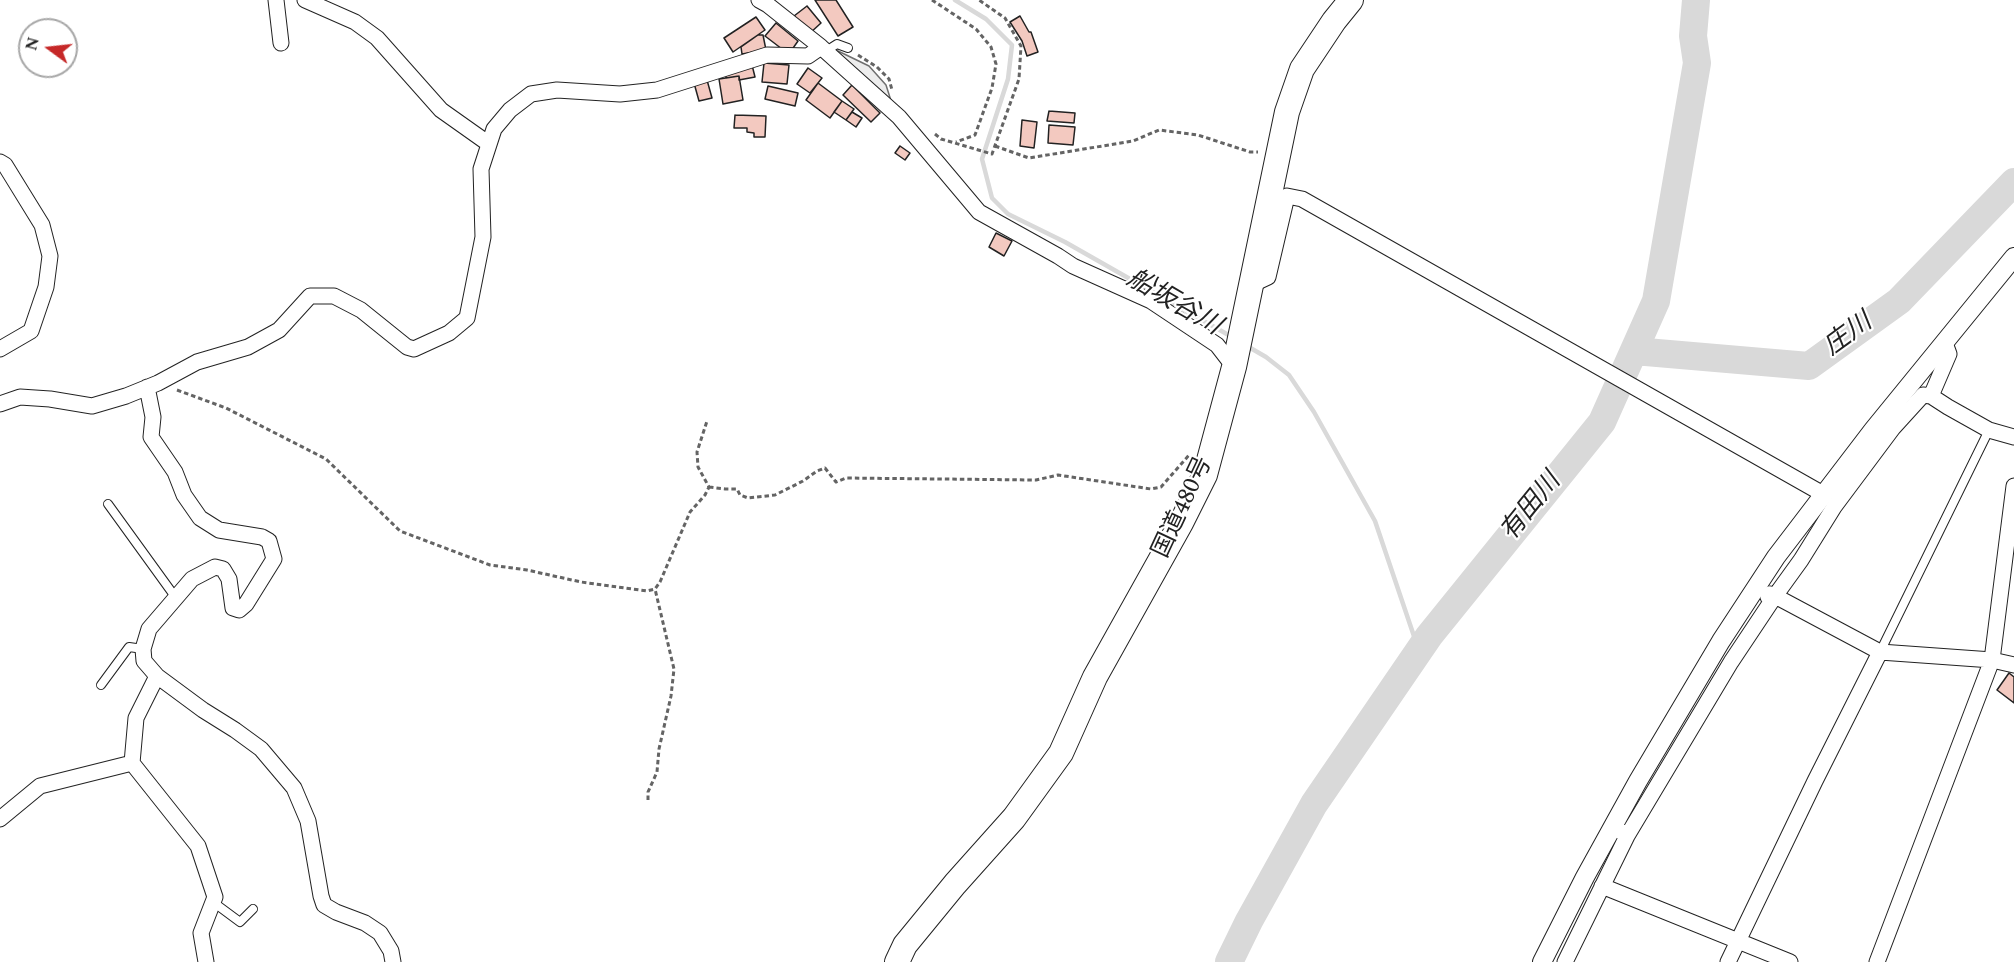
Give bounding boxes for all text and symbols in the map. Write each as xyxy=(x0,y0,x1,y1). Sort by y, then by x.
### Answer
north arrow xyxy=(18,18,78,78)
text: N xyxy=(19,34,46,53)
water label: 船坂谷川 xyxy=(1120,264,1226,344)
water label: 庄川 xyxy=(1819,308,1879,364)
street label: 国道480号 xyxy=(1148,453,1220,563)
water label: 有田川 xyxy=(1495,468,1569,548)

